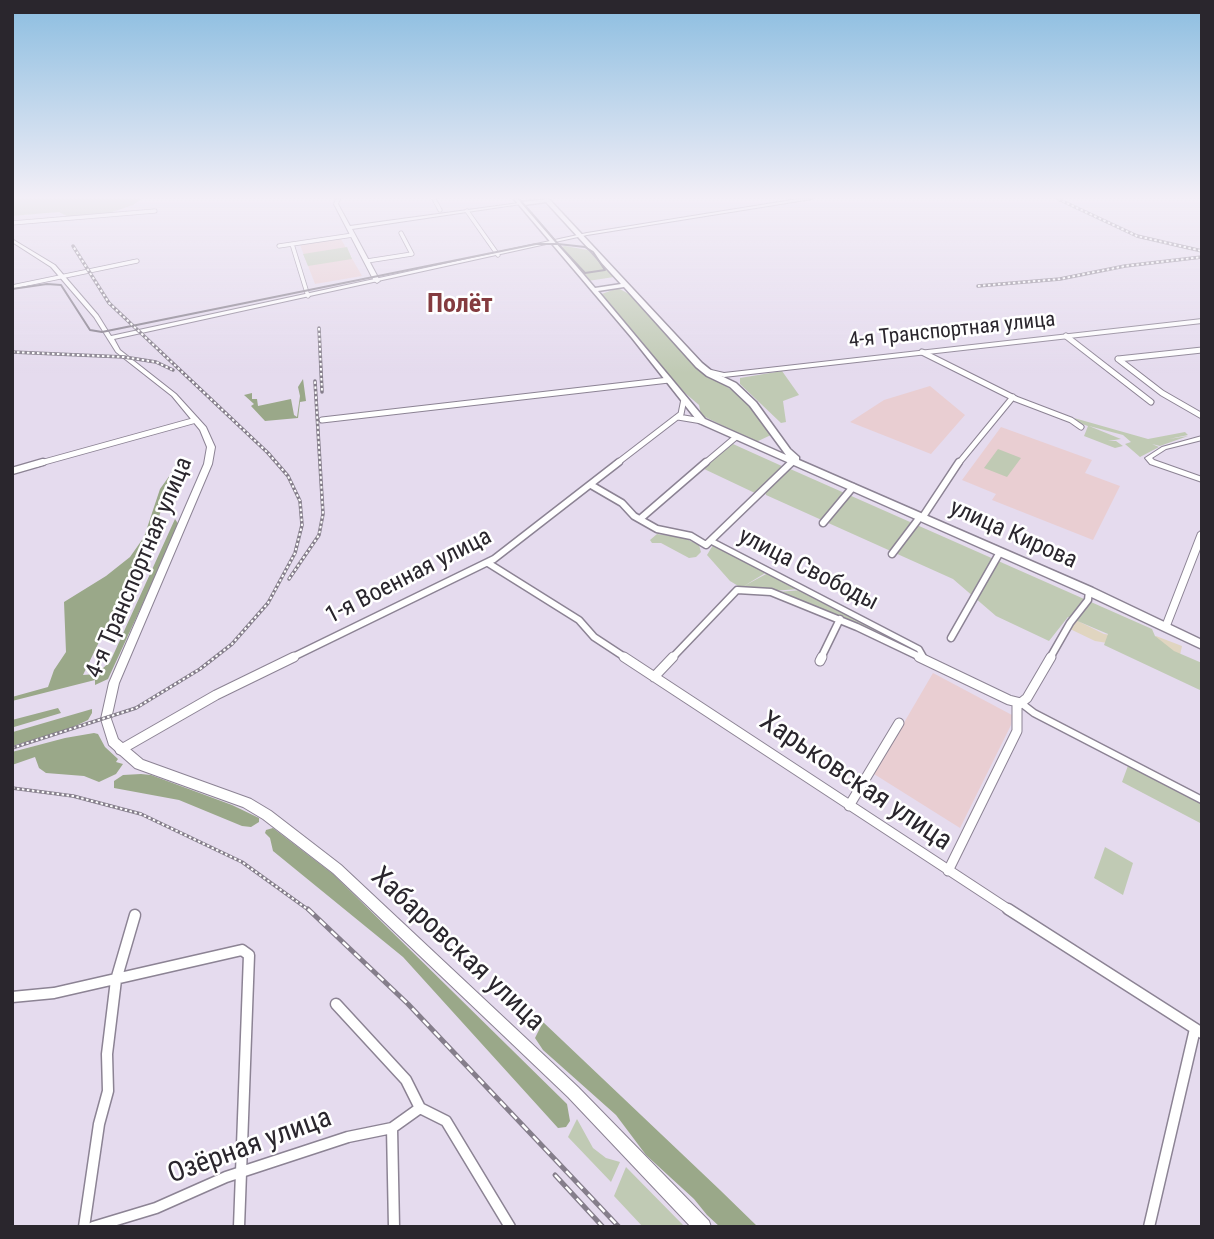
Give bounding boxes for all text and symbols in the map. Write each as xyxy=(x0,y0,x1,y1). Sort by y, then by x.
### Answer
district label: Полёт xyxy=(427,289,493,321)
street label: 4-я Транспортная улица xyxy=(848,308,1056,354)
street label: 4-я Транспортная улица xyxy=(80,453,200,683)
street label: улица Кирова xyxy=(945,494,1081,576)
street label: улица Свободы xyxy=(733,522,883,618)
street label: 1-я Военная улица xyxy=(321,523,497,631)
street label: Харьковская улица xyxy=(752,705,958,859)
street label: Хабаровская улица xyxy=(363,861,551,1039)
street label: Озёрная улица xyxy=(164,1102,336,1192)

